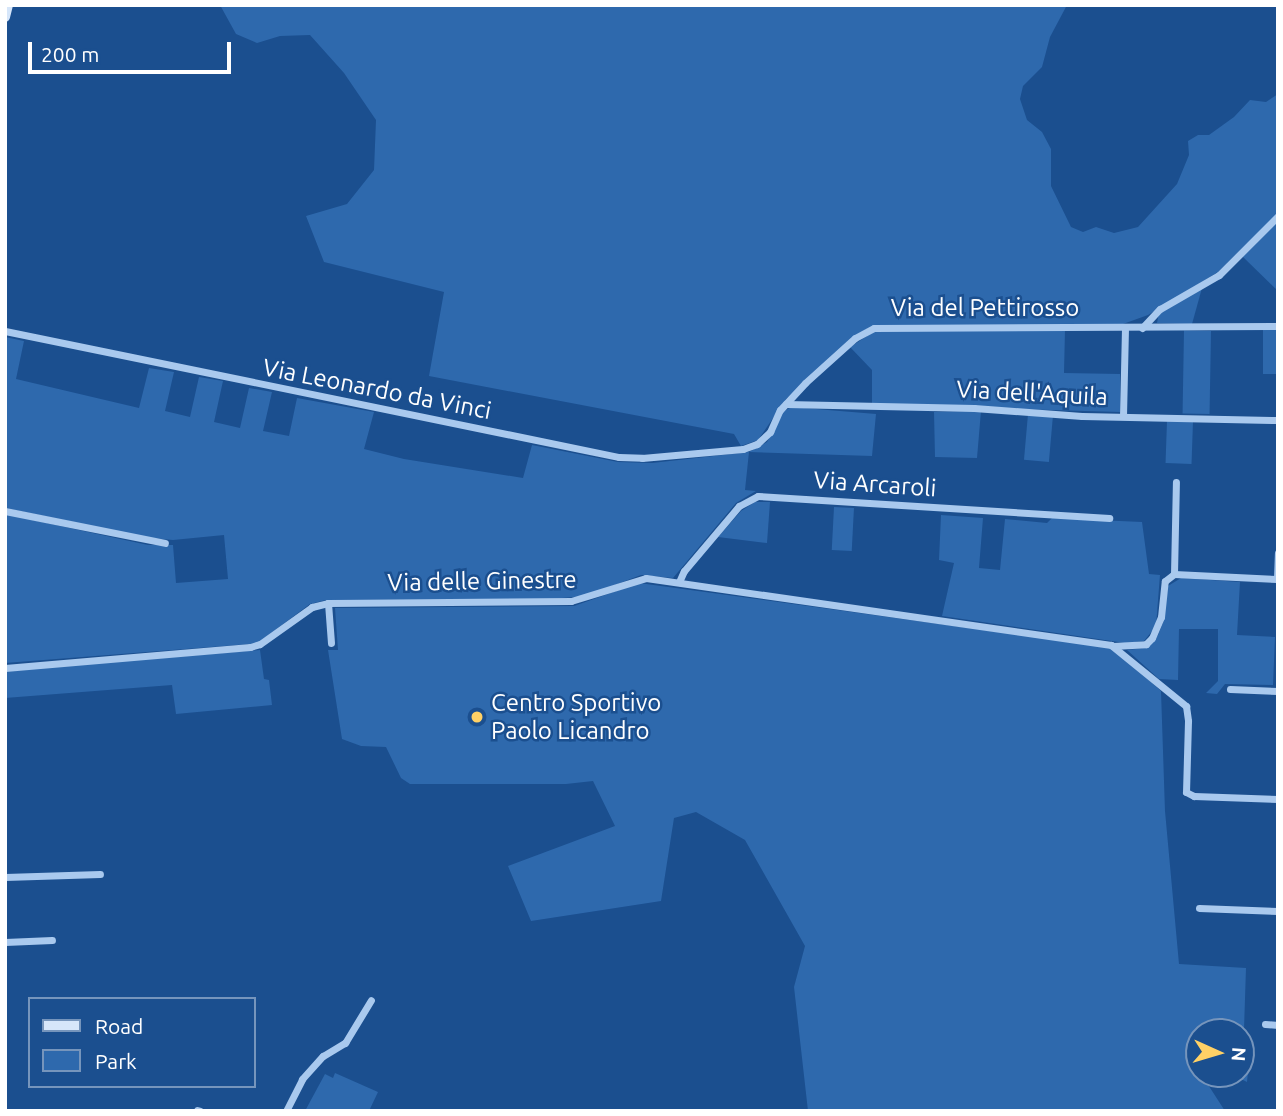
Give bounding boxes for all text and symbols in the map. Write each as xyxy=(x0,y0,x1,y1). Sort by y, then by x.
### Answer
scale bar xyxy=(32,28,234,72)
text: 200 m xyxy=(41,42,99,66)
street label: Via del Pettirosso xyxy=(891,294,1079,322)
street label: Via Leonardo da Vinci xyxy=(260,353,494,425)
street label: Via dell'Aquila xyxy=(956,375,1108,411)
street label: Via Arcaroli xyxy=(813,465,937,503)
street label: Via delle Ginestre xyxy=(387,565,577,597)
place label: Centro Sportivo Paolo Licandro xyxy=(491,689,661,745)
marker: Centro Sportivo Paolo Licandro xyxy=(469,709,485,725)
legend xyxy=(28,997,256,1088)
text: Road xyxy=(95,1014,143,1038)
north arrow xyxy=(1185,1018,1255,1088)
text: N xyxy=(1227,1046,1250,1062)
text: Park xyxy=(95,1049,137,1073)

